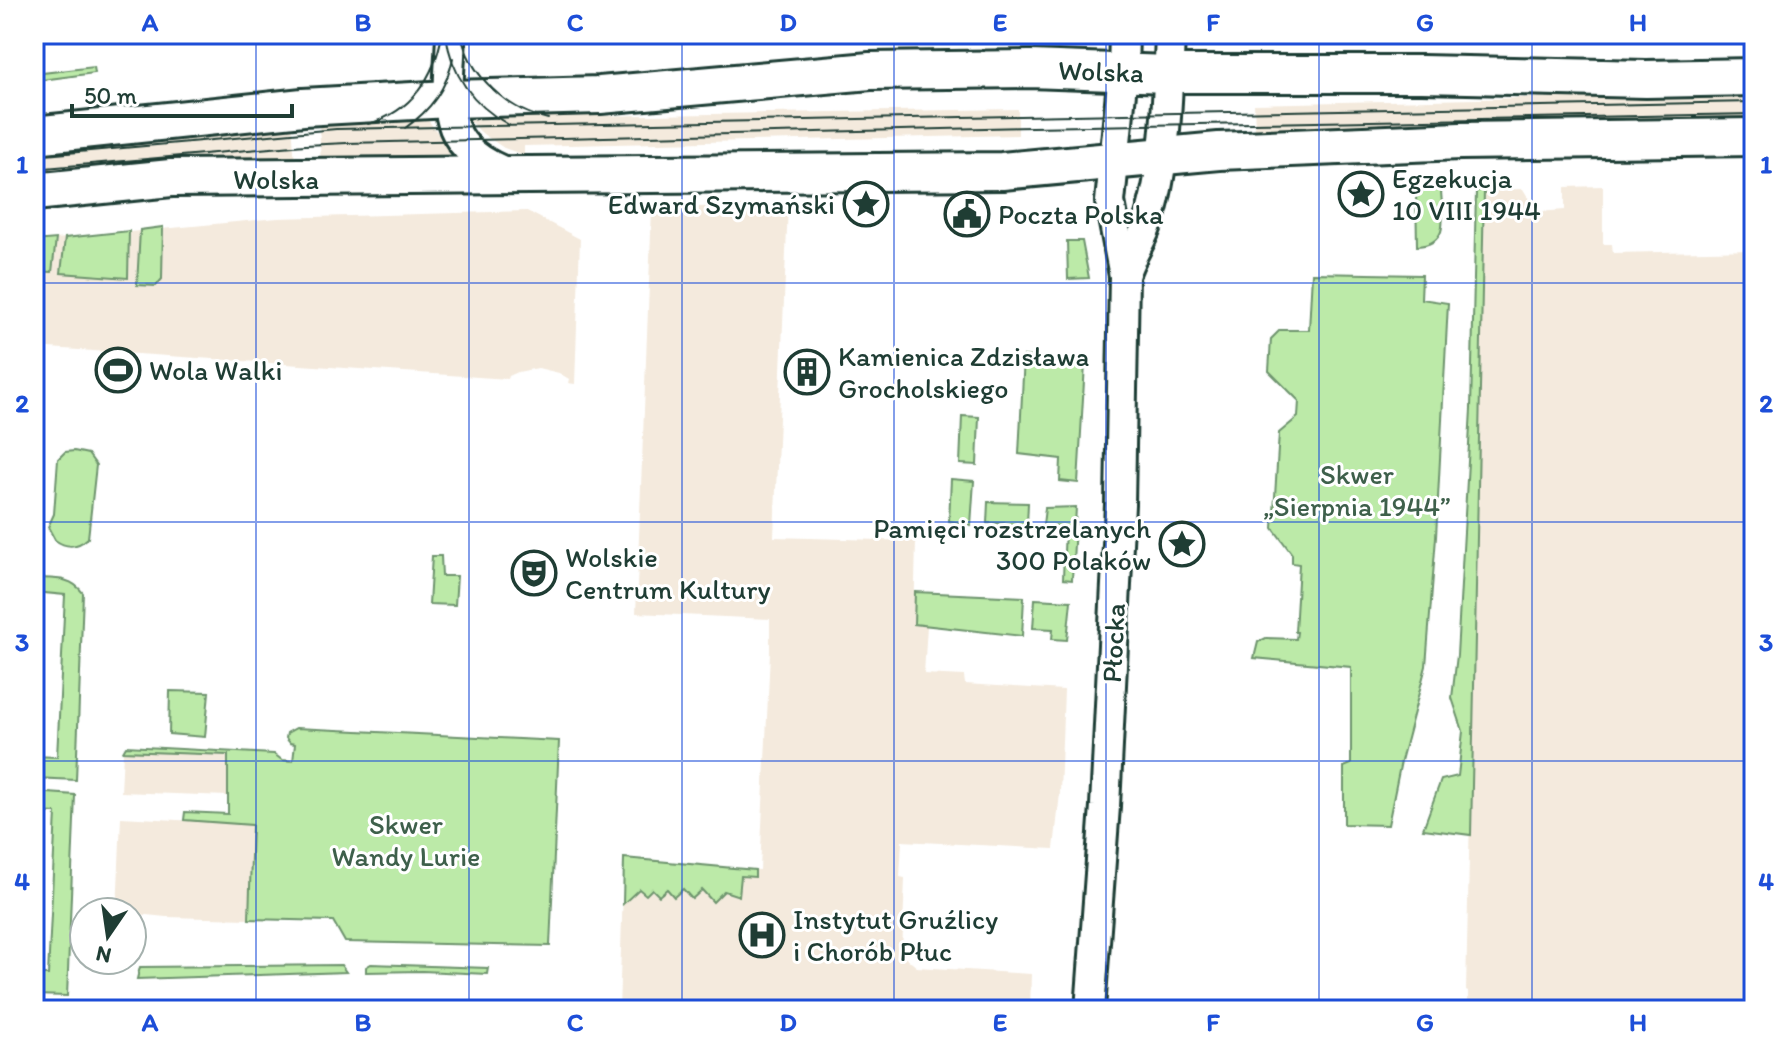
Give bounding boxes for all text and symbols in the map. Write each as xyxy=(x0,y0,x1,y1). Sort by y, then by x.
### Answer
text: A xyxy=(141,6,159,38)
text: B xyxy=(355,6,372,38)
text: C xyxy=(567,6,584,38)
text: D xyxy=(779,6,797,38)
text: E xyxy=(993,6,1007,38)
text: F xyxy=(1206,6,1220,38)
text: G xyxy=(1416,6,1434,38)
text: H xyxy=(1629,6,1647,38)
street label: Wolska xyxy=(1057,53,1145,89)
scale bar xyxy=(72,68,292,118)
text: 50 m xyxy=(84,81,137,110)
text: 1 xyxy=(16,148,28,180)
text: 1 xyxy=(1760,148,1772,180)
place label: Egzekucja 10 VIII 1944 xyxy=(1392,161,1541,227)
street label: Wolska xyxy=(233,162,319,196)
place icon: Egzekucja 10 VIII 1944 xyxy=(1337,170,1385,218)
place icon: Edward Szymański xyxy=(842,180,890,228)
place label: Edward Szymański xyxy=(608,187,835,221)
public building icon: Poczta Polska xyxy=(943,190,991,238)
place label: Poczta Polska xyxy=(998,197,1164,231)
place label: Kamienica Zdzisława Grocholskiego xyxy=(838,339,1089,405)
sports icon: Wola Walki xyxy=(94,346,142,394)
building icon: Kamienica Zdzisława Grocholskiego xyxy=(783,348,831,396)
place label: Wola Walki xyxy=(149,353,282,387)
text: 2 xyxy=(15,387,29,419)
text: 2 xyxy=(1759,387,1773,419)
park label: Skwer „Sierpnia 1944” xyxy=(1264,457,1450,523)
place label: Pamięci rozstrzelanych 300 Polaków xyxy=(873,511,1151,577)
place icon: Pamięci rozstrzelanych 300 Polaków xyxy=(1158,520,1206,568)
place label: Wolskie Centrum Kultury xyxy=(565,540,771,606)
theatre icon: Wolskie Centrum Kultury xyxy=(510,549,558,597)
street label: Płocka xyxy=(1094,602,1132,684)
text: 3 xyxy=(15,626,29,658)
text: 3 xyxy=(1759,626,1773,658)
park label: Skwer Wandy Lurie xyxy=(332,807,480,873)
text: 4 xyxy=(14,865,30,897)
text: 4 xyxy=(1758,865,1774,897)
north arrow xyxy=(68,896,148,976)
place label: Instytut Gruźlicy i Chorób Płuc xyxy=(793,902,998,968)
hospital icon: Instytut Gruźlicy i Chorób Płuc xyxy=(738,911,786,959)
text: N xyxy=(93,940,114,970)
text: A xyxy=(141,1006,159,1038)
text: B xyxy=(355,1006,372,1038)
text: C xyxy=(567,1006,584,1038)
text: D xyxy=(779,1006,797,1038)
text: E xyxy=(993,1006,1007,1038)
text: F xyxy=(1206,1006,1220,1038)
text: G xyxy=(1416,1006,1434,1038)
text: H xyxy=(1629,1006,1647,1038)

